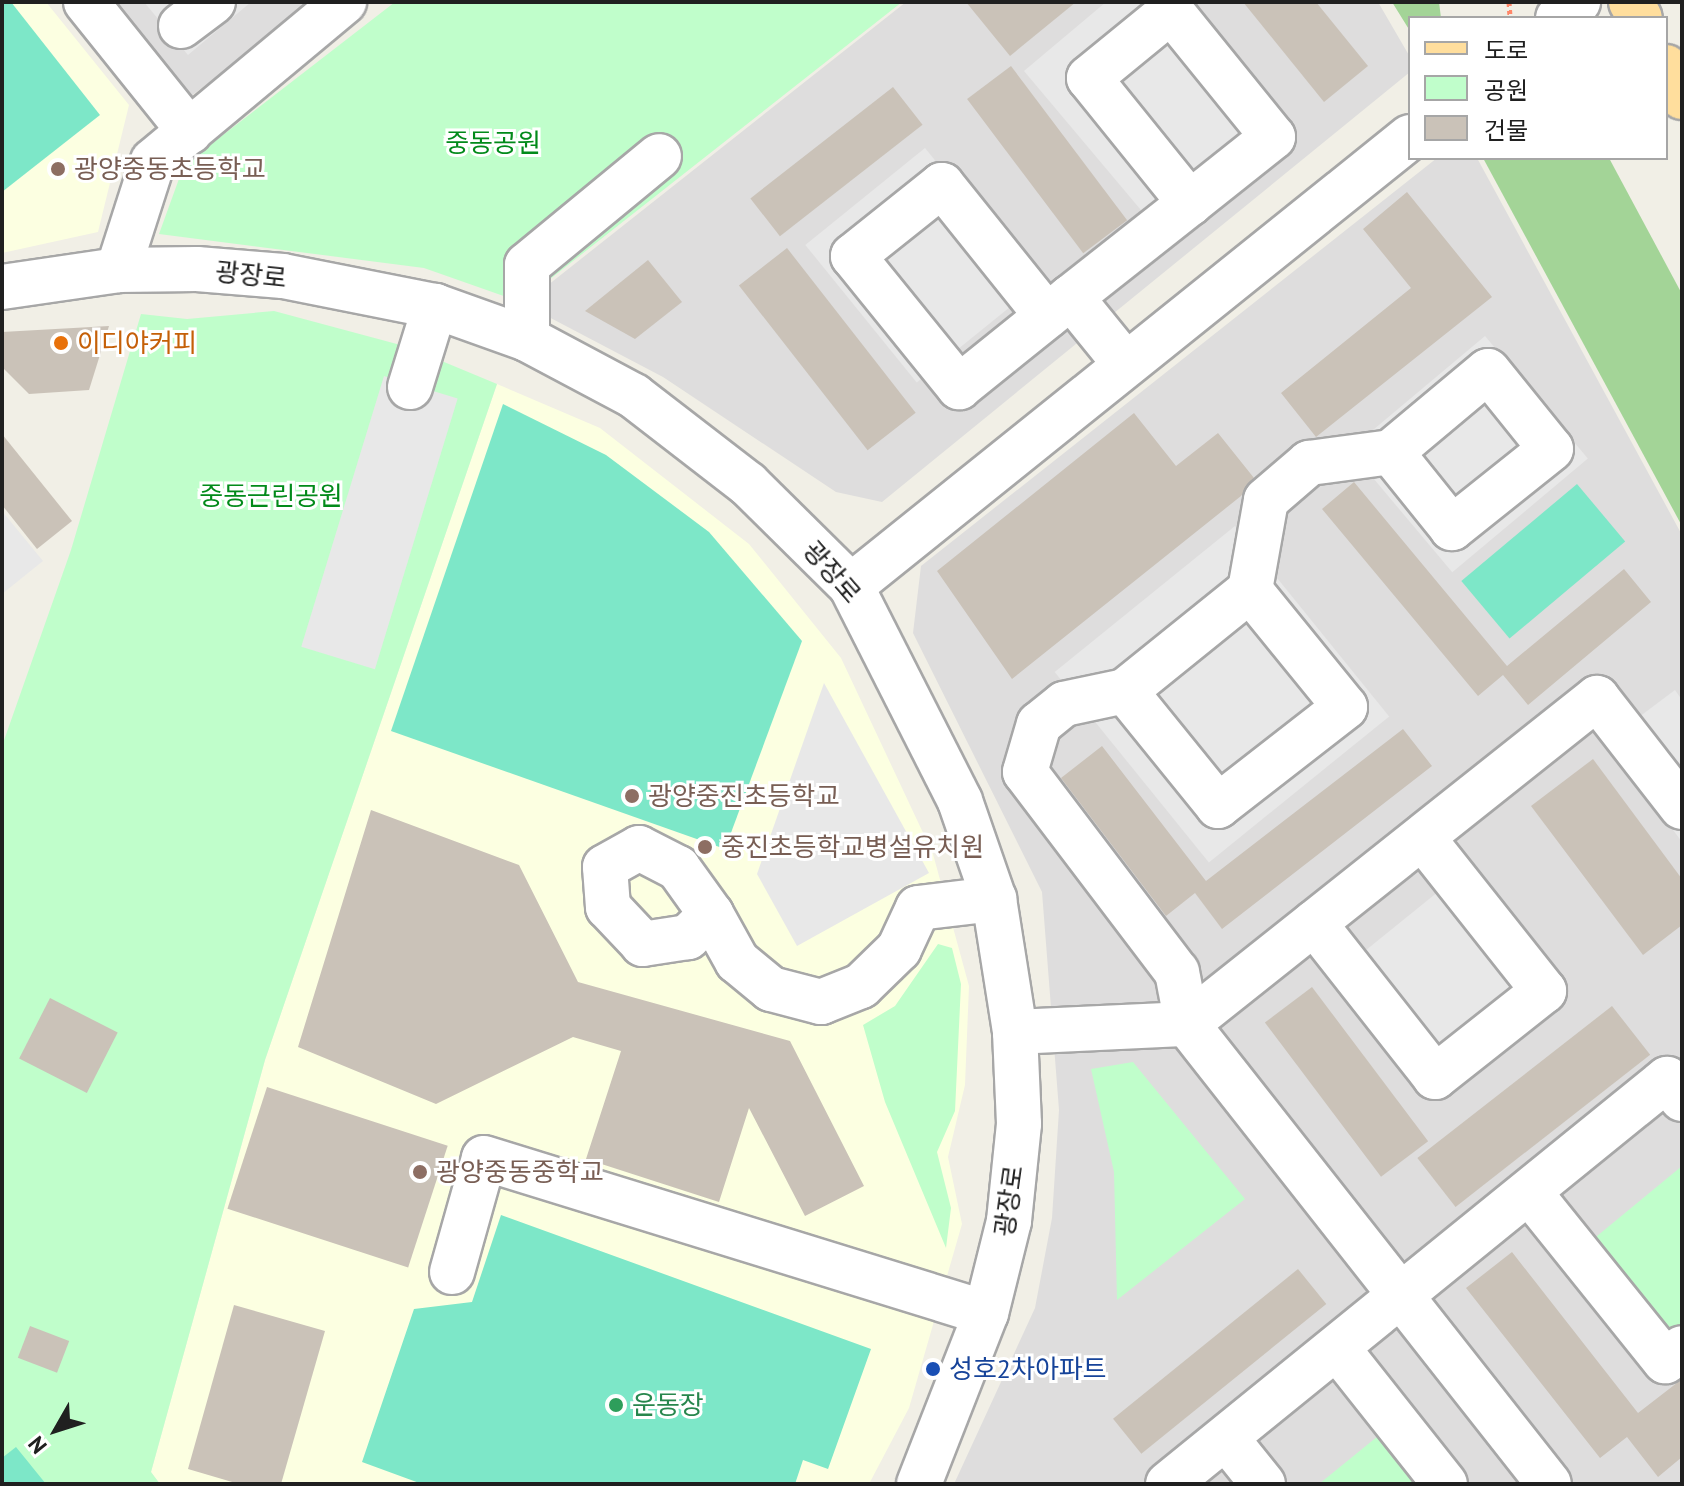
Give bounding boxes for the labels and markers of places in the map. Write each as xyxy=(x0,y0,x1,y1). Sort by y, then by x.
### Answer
place label: 광양중동초등학교 xyxy=(74,153,265,185)
marker: 광양중동초등학교 xyxy=(49,160,67,178)
place label: 이디야커피 xyxy=(77,327,197,359)
marker: 이디야커피 xyxy=(52,334,70,352)
place label: 광양중진초등학교 xyxy=(648,780,839,812)
marker: 광양중진초등학교 xyxy=(623,787,641,805)
place label: 중진초등학교병설유치원 xyxy=(721,831,984,863)
marker: 중진초등학교병설유치원 xyxy=(696,838,714,856)
place label: 광양중동중학교 xyxy=(436,1156,603,1188)
marker: 광양중동중학교 xyxy=(411,1163,429,1181)
place label: 성호2차아파트 xyxy=(949,1353,1107,1385)
marker: 성호2차아파트 xyxy=(924,1360,942,1378)
place label: 운동장 xyxy=(632,1389,704,1421)
marker: 운동장 xyxy=(607,1396,625,1414)

